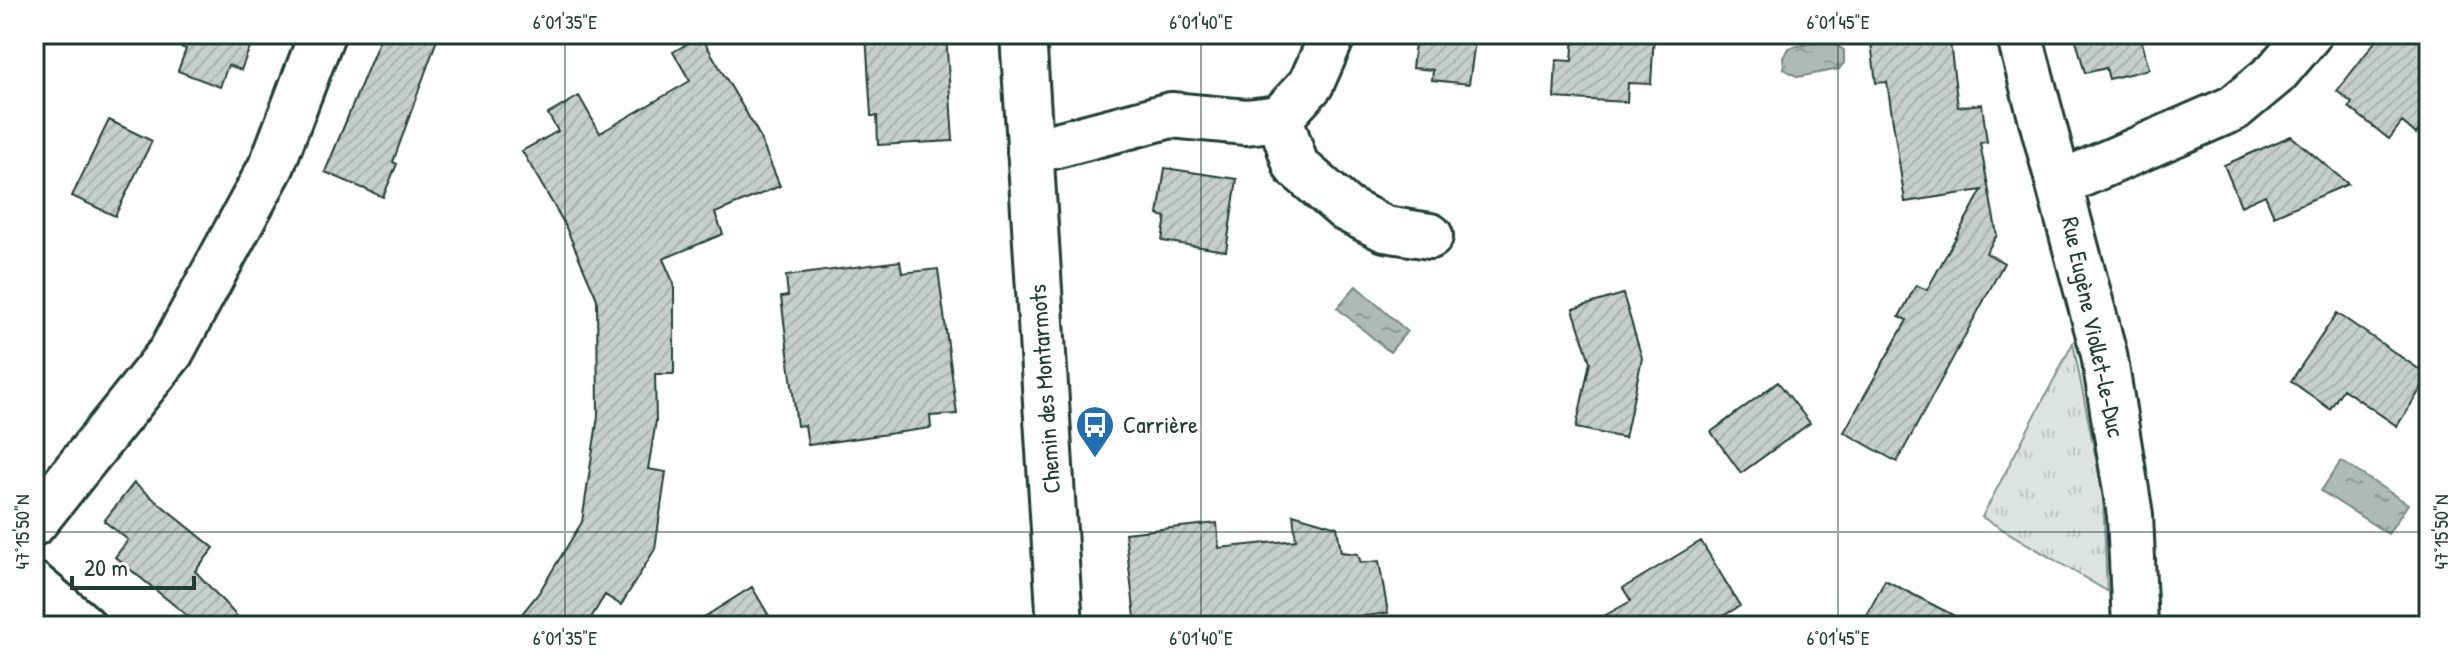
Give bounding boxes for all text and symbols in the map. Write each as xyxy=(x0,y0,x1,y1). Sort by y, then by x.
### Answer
text: 6°01'35"E xyxy=(533,8,597,35)
text: 6°01'40"E xyxy=(1169,8,1233,35)
text: 6°01'45"E xyxy=(1807,8,1870,35)
street label: Rue Eugène Viollet-le-Duc xyxy=(2055,214,2133,440)
street label: Chemin des Montarmots xyxy=(1021,283,1067,495)
bus stop icon: Carrière xyxy=(1074,404,1116,459)
place label: Carrière xyxy=(1123,408,1198,440)
text: 47°15'50"N xyxy=(8,494,35,570)
text: 47°15'50"N xyxy=(2427,494,2454,570)
scale bar xyxy=(72,540,194,590)
text: 20 m xyxy=(84,551,128,583)
text: 6°01'35"E xyxy=(533,624,597,651)
text: 6°01'40"E xyxy=(1169,624,1233,651)
text: 6°01'45"E xyxy=(1807,624,1870,651)

